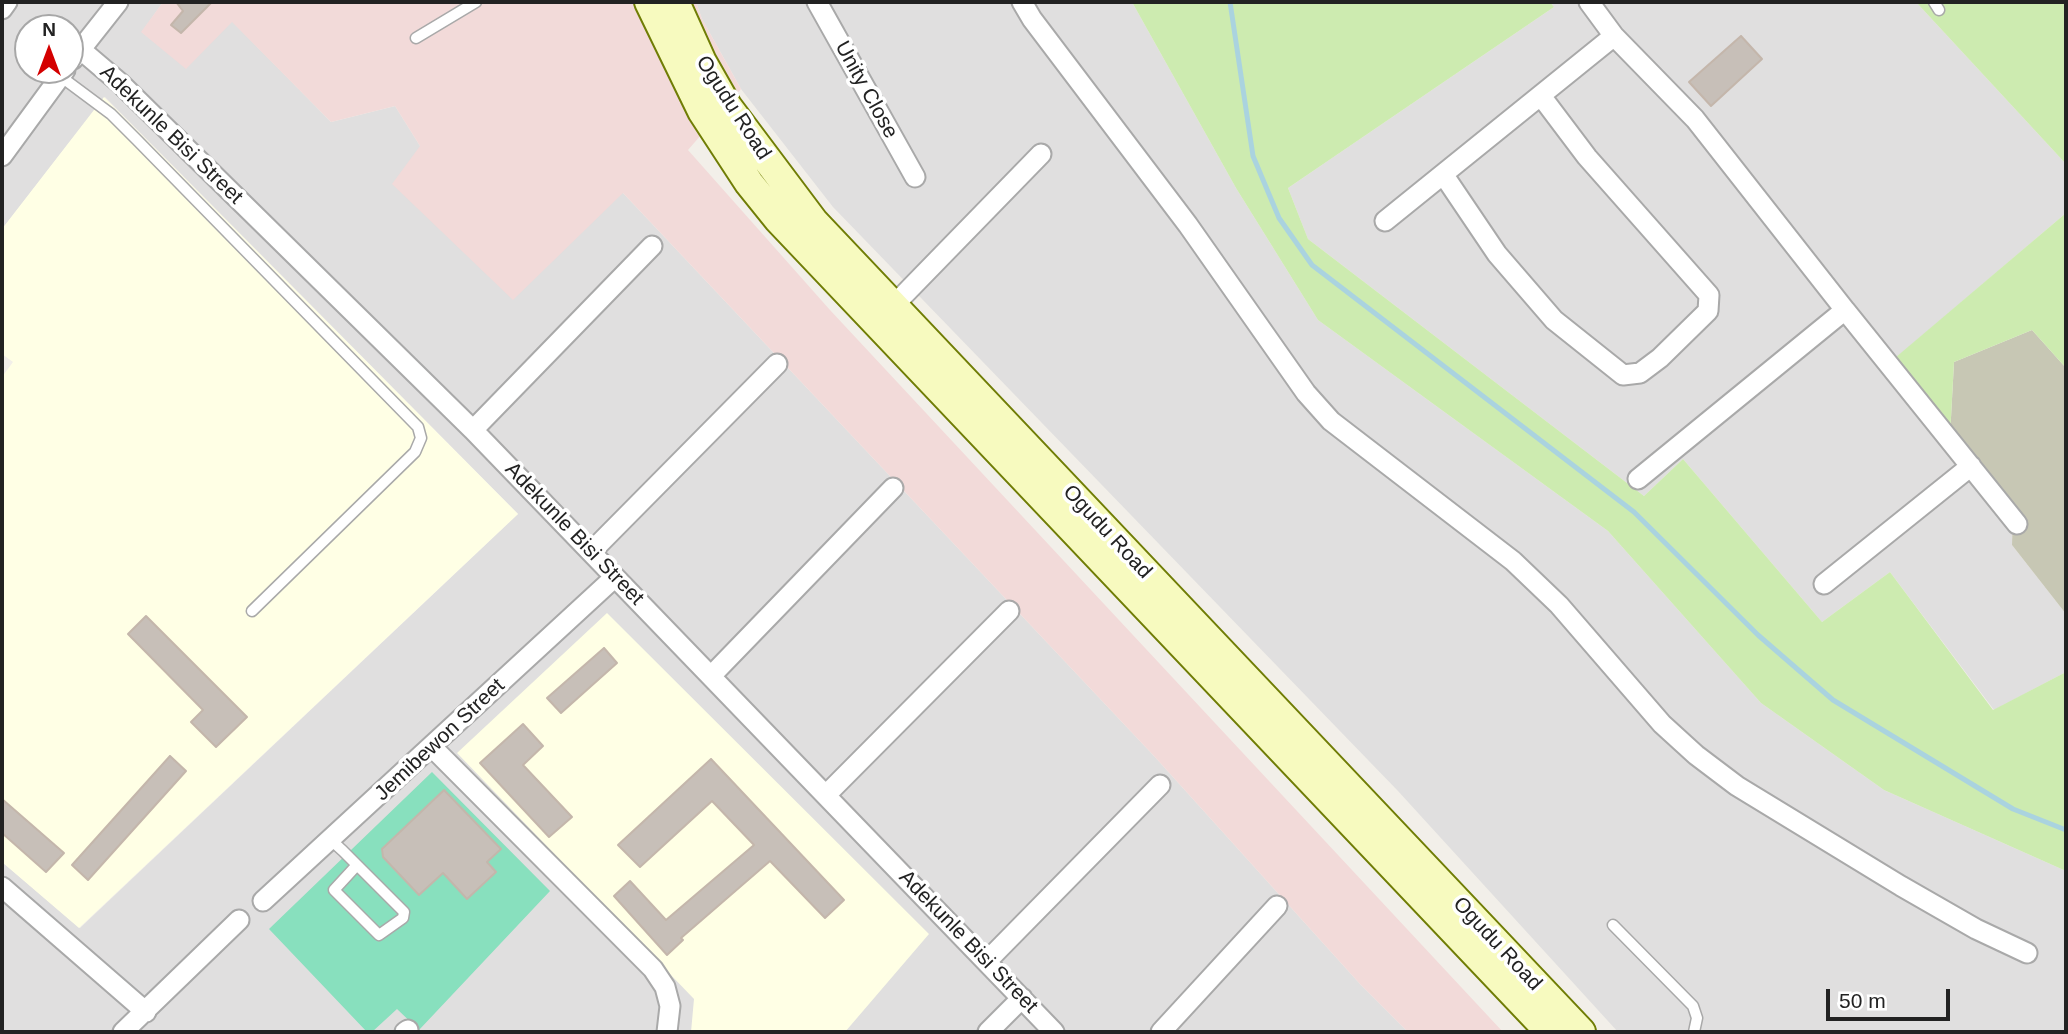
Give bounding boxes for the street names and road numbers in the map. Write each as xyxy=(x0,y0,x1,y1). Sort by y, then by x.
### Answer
street label: Unity Close xyxy=(829,37,903,143)
street label: Ogudu Road xyxy=(690,51,776,165)
street label: Adekunle Bisi Street xyxy=(94,60,248,210)
street label: Adekunle Bisi Street xyxy=(499,457,649,611)
street label: Ogudu Road xyxy=(1057,480,1157,584)
street label: Jemibewon Street xyxy=(370,673,510,807)
street label: Adekunle Bisi Street xyxy=(893,865,1043,1019)
street label: Ogudu Road xyxy=(1447,892,1547,996)

